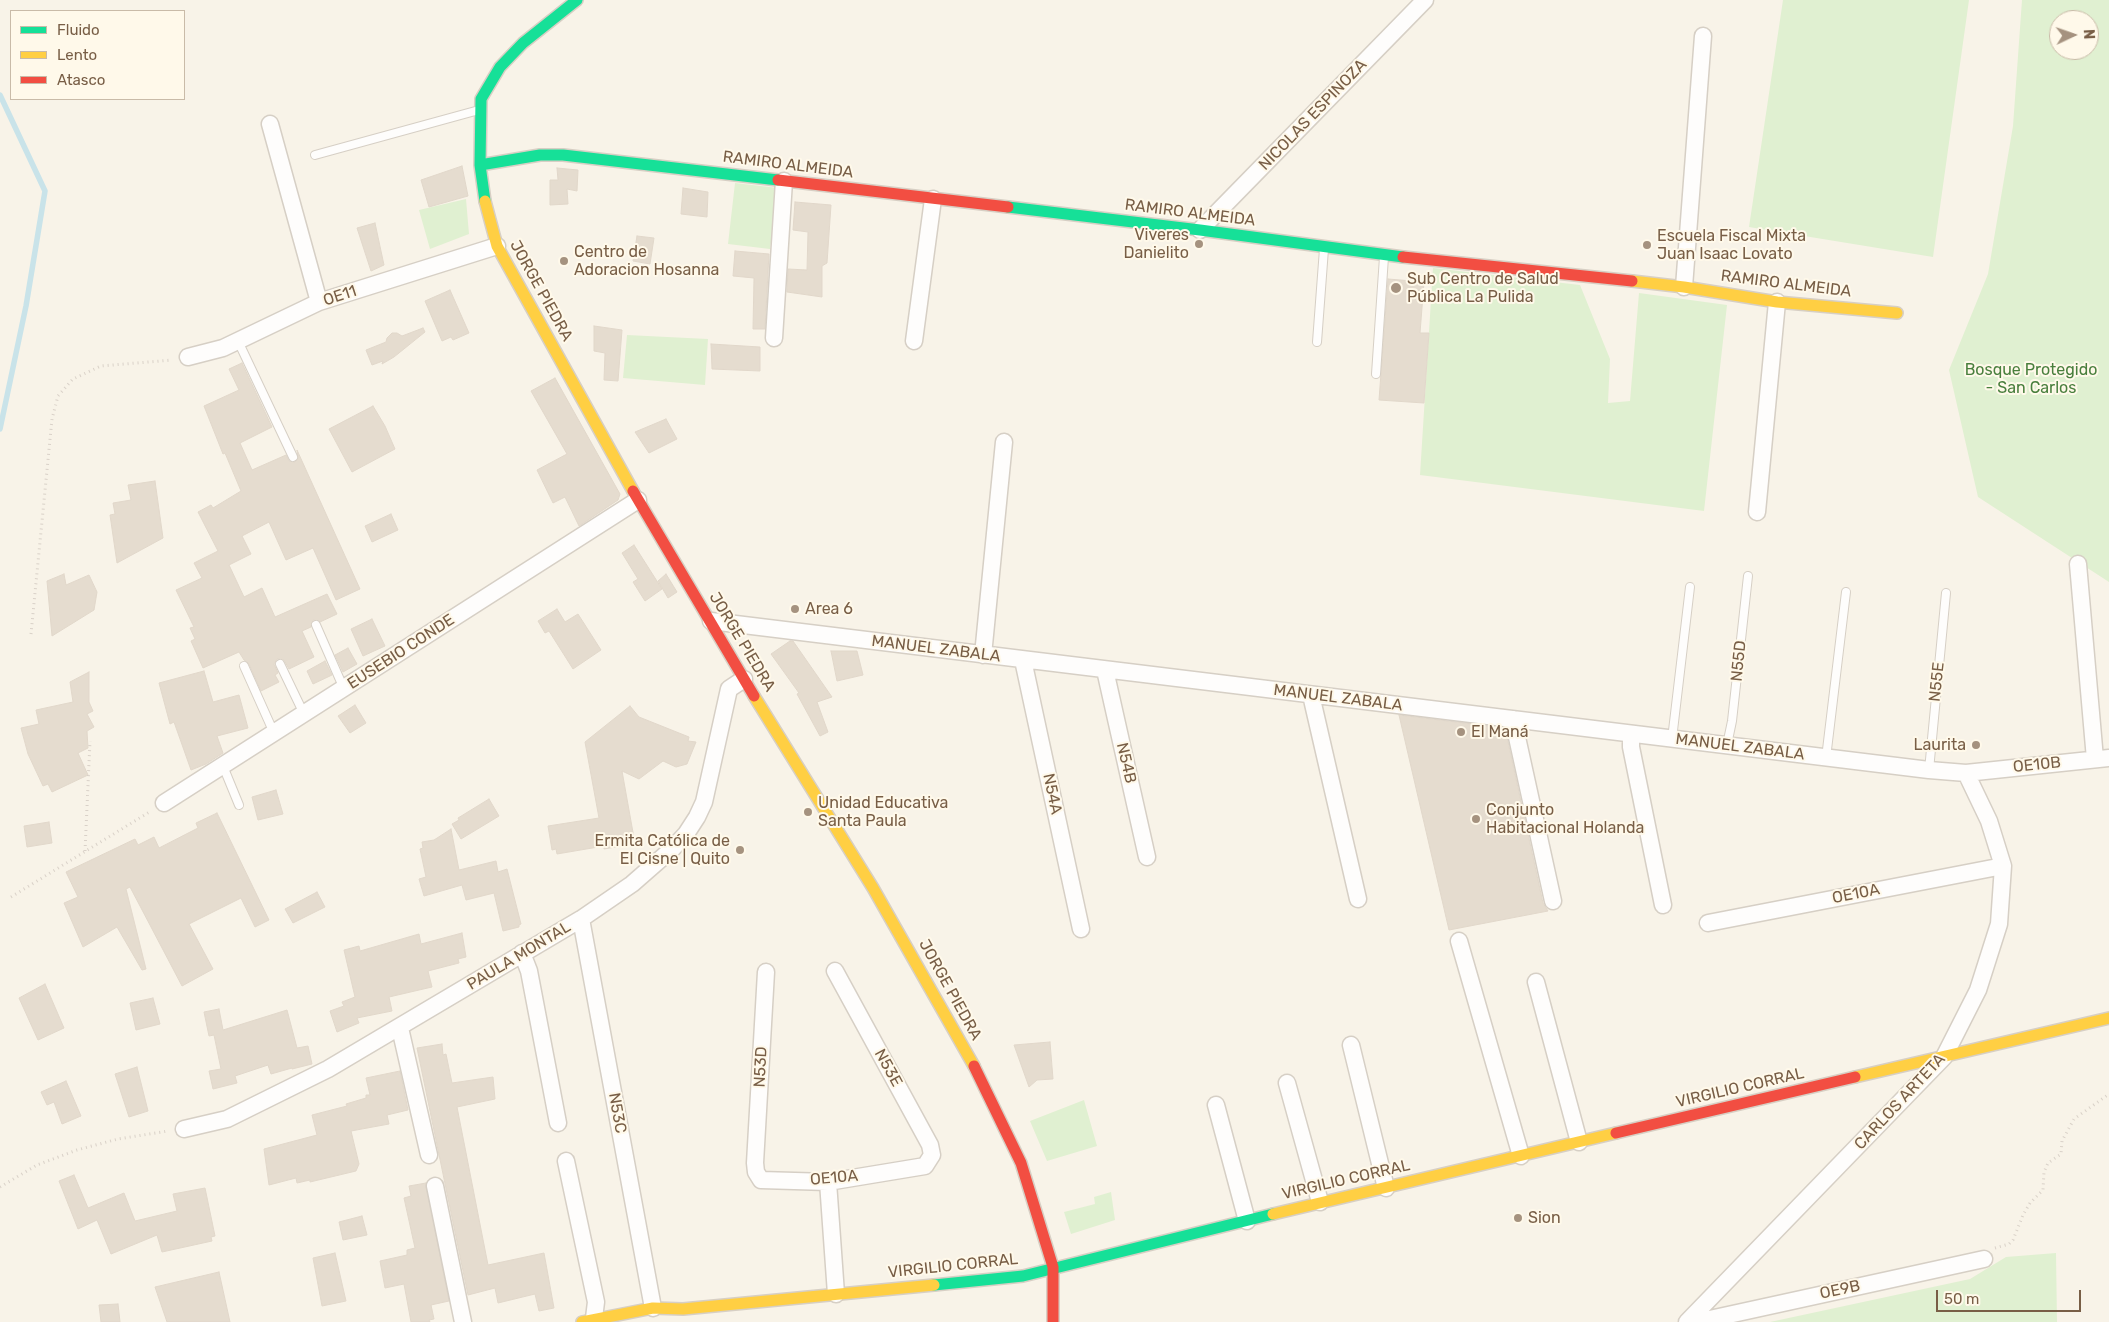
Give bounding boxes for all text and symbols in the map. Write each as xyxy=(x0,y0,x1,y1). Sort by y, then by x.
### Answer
legend xyxy=(10,10,185,100)
north arrow xyxy=(2049,10,2099,60)
text: Fluido xyxy=(57,21,100,39)
text: N xyxy=(2080,29,2097,40)
text: Lento xyxy=(57,46,97,64)
street label: NICOLAS ESPINOZA xyxy=(1255,56,1371,174)
text: Atasco xyxy=(57,71,105,89)
street label: RAMIRO ALMEIDA xyxy=(722,147,854,183)
street label: RAMIRO ALMEIDA xyxy=(1124,195,1256,231)
place label: Viveres Danielito xyxy=(1123,225,1189,263)
place label: Escuela Fiscal Mixta Juan Isaac Lovato xyxy=(1657,226,1806,264)
street label: JORGE PIEDRA xyxy=(505,237,577,345)
marker: Viveres Danielito xyxy=(1193,238,1205,250)
marker: Escuela Fiscal Mixta Juan Isaac Lovato xyxy=(1641,239,1653,251)
place label: Centro de Adoracion Hosanna xyxy=(574,242,719,280)
marker: Centro de Adoracion Hosanna xyxy=(558,255,570,267)
street label: RAMIRO ALMEIDA xyxy=(1720,266,1852,302)
place label: Sub Centro de Salud Pública La Pulida xyxy=(1407,269,1559,307)
marker: Sub Centro de Salud Pública La Pulida xyxy=(1389,281,1403,295)
street label: OE11 xyxy=(321,282,359,310)
park label: Bosque Protegido - San Carlos xyxy=(1965,360,2097,398)
street label: JORGE PIEDRA xyxy=(705,589,779,695)
place label: Area 6 xyxy=(805,599,853,619)
marker: Area 6 xyxy=(789,603,801,615)
street label: EUSEBIO CONDE xyxy=(344,610,458,694)
street label: MANUEL ZABALA xyxy=(870,632,1002,666)
street label: N55D xyxy=(1727,640,1751,682)
street label: N55E xyxy=(1925,661,1949,703)
street label: MANUEL ZABALA xyxy=(1272,681,1404,715)
place label: El Maná xyxy=(1471,722,1529,742)
marker: El Maná xyxy=(1455,726,1467,738)
street label: MANUEL ZABALA xyxy=(1674,730,1806,764)
place label: Laurita xyxy=(1913,735,1966,755)
marker: Laurita xyxy=(1970,739,1982,751)
street label: N54B xyxy=(1112,741,1140,785)
street label: OE10B xyxy=(2012,753,2062,777)
street label: N54A xyxy=(1038,772,1066,816)
place label: Unidad Educativa Santa Paula xyxy=(818,793,948,831)
place label: Conjunto Habitacional Holanda xyxy=(1486,800,1644,838)
marker: Unidad Educativa Santa Paula xyxy=(802,806,814,818)
marker: Conjunto Habitacional Holanda xyxy=(1470,813,1482,825)
place label: Ermita Católica de El Cisne | Quito xyxy=(594,831,730,869)
marker: Ermita Católica de El Cisne | Quito xyxy=(734,844,746,856)
street label: OE10A xyxy=(1831,880,1881,908)
street label: PAULA MONTAL xyxy=(464,918,574,994)
street label: JORGE PIEDRA xyxy=(914,936,986,1044)
street label: N53D xyxy=(750,1046,772,1088)
street label: N53E xyxy=(870,1046,906,1090)
street label: CARLOS ARTETA xyxy=(1851,1050,1949,1154)
street label: VIRGILIO CORRAL xyxy=(1674,1064,1806,1112)
street label: N53C xyxy=(604,1091,630,1135)
street label: VIRGILIO CORRAL xyxy=(1280,1156,1412,1204)
street label: OE10A xyxy=(809,1166,859,1190)
place label: Sion xyxy=(1528,1208,1561,1228)
marker: Sion xyxy=(1512,1212,1524,1224)
street label: VIRGILIO CORRAL xyxy=(887,1250,1019,1282)
street label: OE9B xyxy=(1818,1276,1862,1304)
scale bar xyxy=(1939,1280,2084,1312)
text: 50 m xyxy=(1944,1290,1979,1308)

